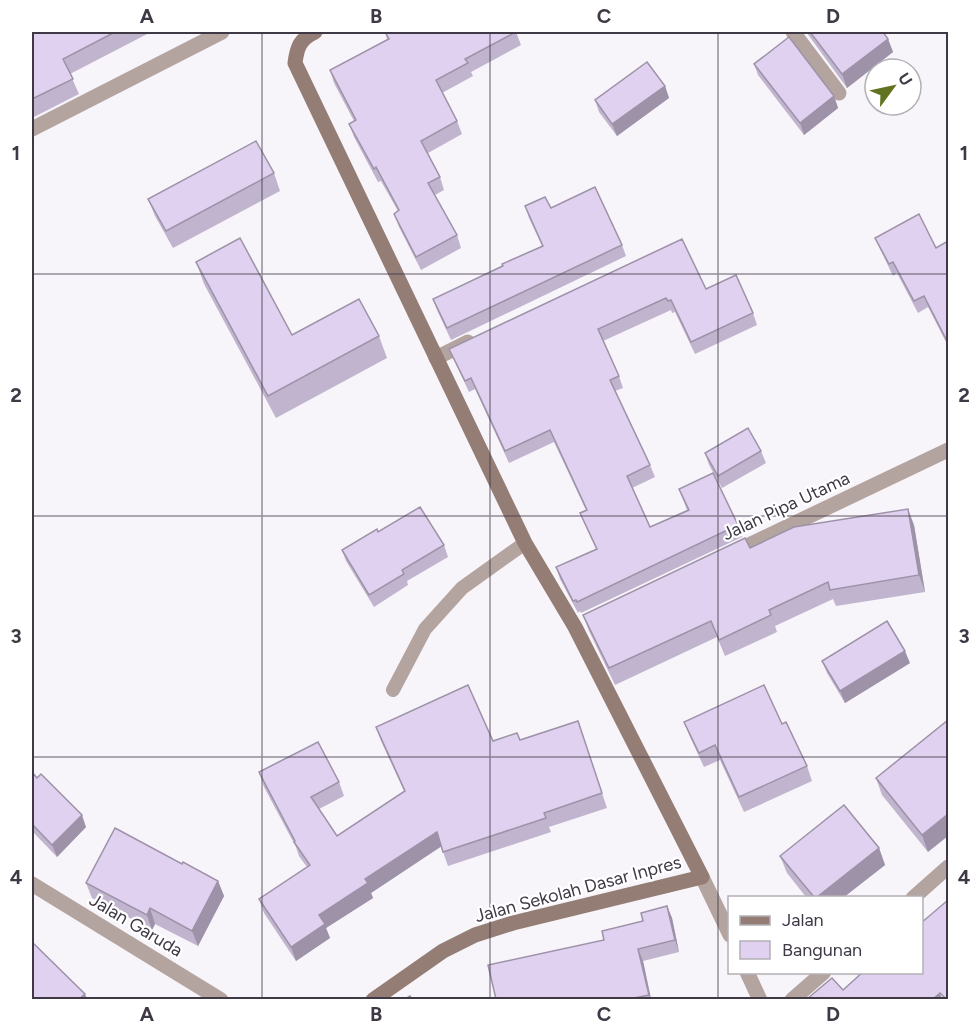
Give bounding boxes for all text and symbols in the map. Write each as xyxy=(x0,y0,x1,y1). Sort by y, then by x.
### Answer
text: A xyxy=(140,4,155,28)
text: B xyxy=(370,4,382,28)
text: C xyxy=(597,4,611,28)
text: D xyxy=(826,4,840,28)
north arrow xyxy=(863,57,923,117)
text: U xyxy=(894,69,916,89)
text: 1 xyxy=(12,141,20,165)
text: 1 xyxy=(960,141,968,165)
text: 2 xyxy=(10,383,22,407)
text: 2 xyxy=(958,383,970,407)
street label: Jalan Pipa Utama xyxy=(719,467,853,545)
text: 3 xyxy=(10,624,22,648)
text: 3 xyxy=(958,624,970,648)
street label: Jalan Sekolah Dasar Inpres xyxy=(472,851,684,927)
text: 4 xyxy=(10,865,23,889)
text: 4 xyxy=(958,865,971,889)
street label: Jalan Garuda xyxy=(85,889,187,961)
legend xyxy=(728,896,923,974)
text: Jalan xyxy=(782,909,824,931)
text: Bangunan xyxy=(782,939,862,961)
text: A xyxy=(140,1002,155,1026)
text: B xyxy=(370,1002,382,1026)
text: C xyxy=(597,1002,611,1026)
text: D xyxy=(826,1002,840,1026)

